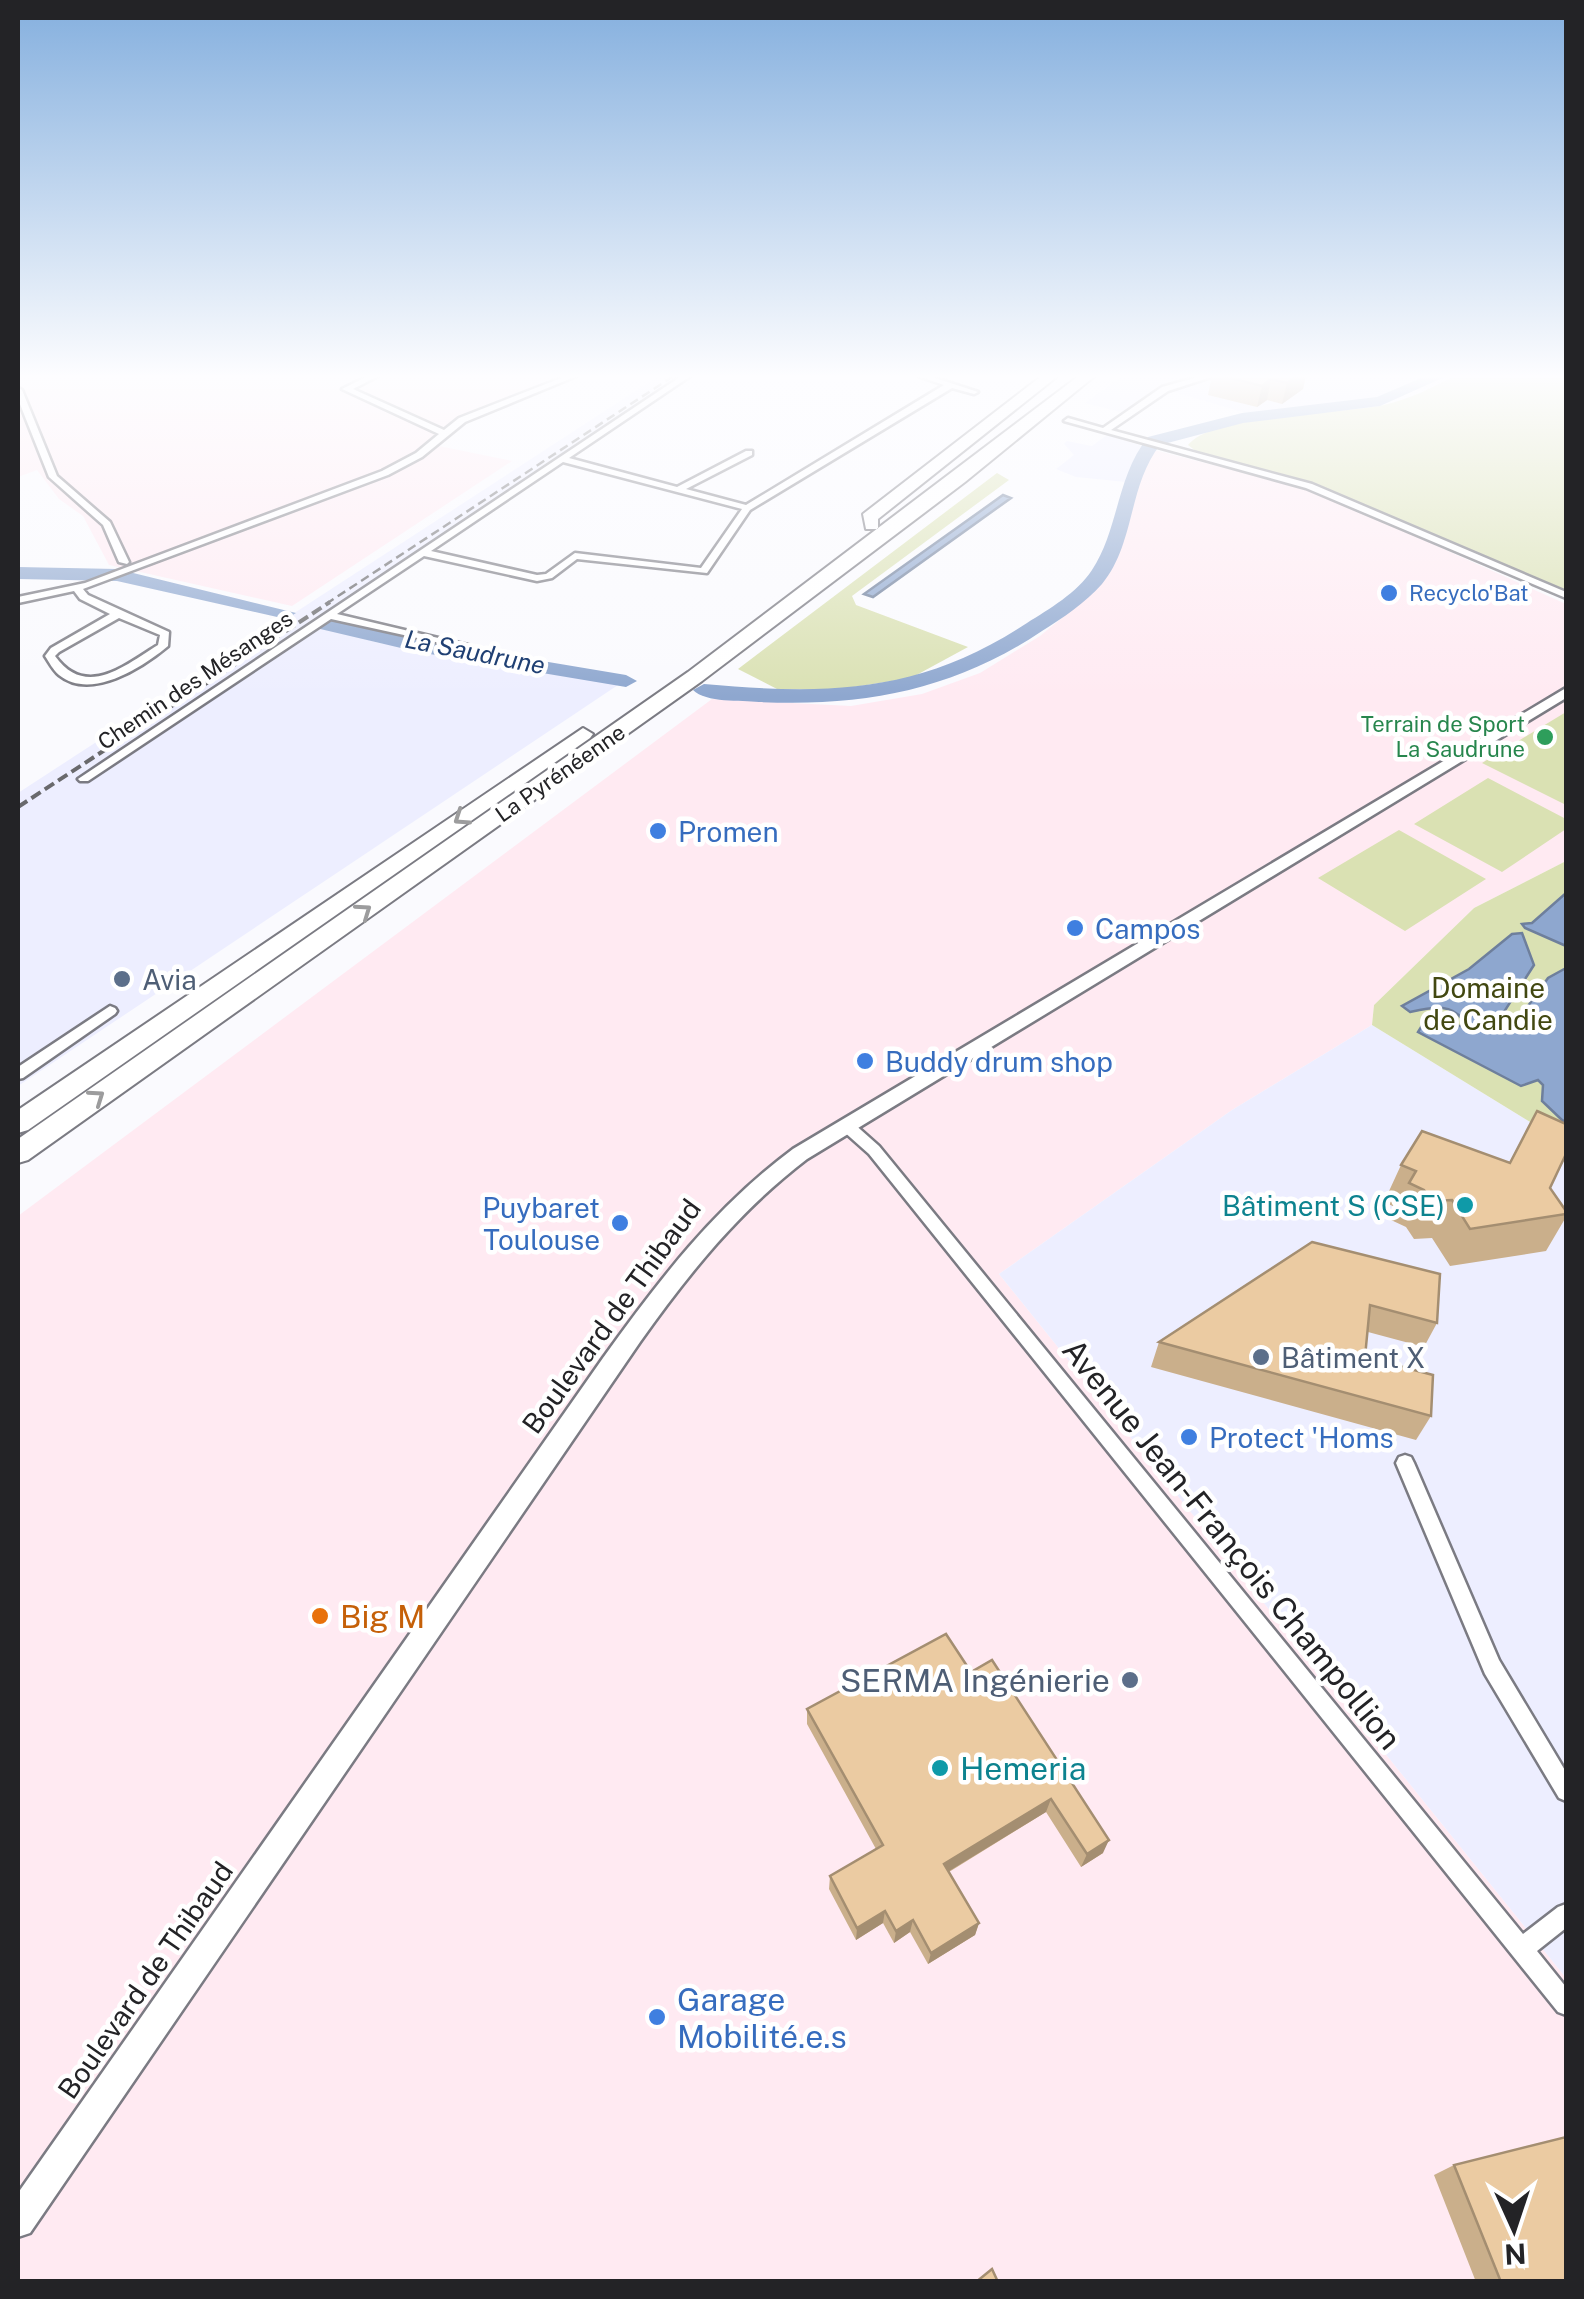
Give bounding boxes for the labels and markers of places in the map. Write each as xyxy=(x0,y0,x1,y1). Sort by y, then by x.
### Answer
place label: Recyclo'Bat xyxy=(1409,580,1529,606)
marker: Recyclo'Bat xyxy=(1378,582,1400,604)
place label: Terrain de Sport La Saudrune xyxy=(1361,711,1525,762)
marker: Terrain de Sport La Saudrune xyxy=(1534,726,1556,748)
place label: Promen xyxy=(678,815,779,848)
marker: Promen xyxy=(647,820,669,842)
place label: Campos xyxy=(1095,912,1200,945)
marker: Campos xyxy=(1064,917,1086,939)
place label: Avia xyxy=(142,963,197,996)
marker: Avia xyxy=(111,968,133,990)
place label: Buddy drum shop xyxy=(885,1045,1113,1078)
marker: Buddy drum shop xyxy=(854,1050,876,1072)
place label: Bâtiment S (CSE) xyxy=(1222,1189,1445,1222)
place label: Puybaret Toulouse xyxy=(482,1191,600,1256)
marker: Bâtiment S (CSE) xyxy=(1454,1194,1476,1216)
marker: Puybaret Toulouse xyxy=(609,1212,631,1234)
place label: Bâtiment X xyxy=(1281,1341,1425,1374)
marker: Bâtiment X xyxy=(1250,1346,1272,1368)
place label: Protect 'Homs xyxy=(1209,1421,1394,1454)
marker: Protect 'Homs xyxy=(1178,1426,1200,1448)
place label: Big M xyxy=(340,1598,425,1635)
marker: Big M xyxy=(309,1605,331,1627)
place label: SERMA Ingénierie xyxy=(840,1662,1110,1699)
marker: SERMA Ingénierie xyxy=(1119,1669,1141,1691)
place label: Hemeria xyxy=(960,1750,1086,1787)
marker: Hemeria xyxy=(929,1757,951,1779)
place label: Garage Mobilité.e.s xyxy=(677,1981,847,2055)
marker: Garage Mobilité.e.s xyxy=(646,2006,668,2028)

